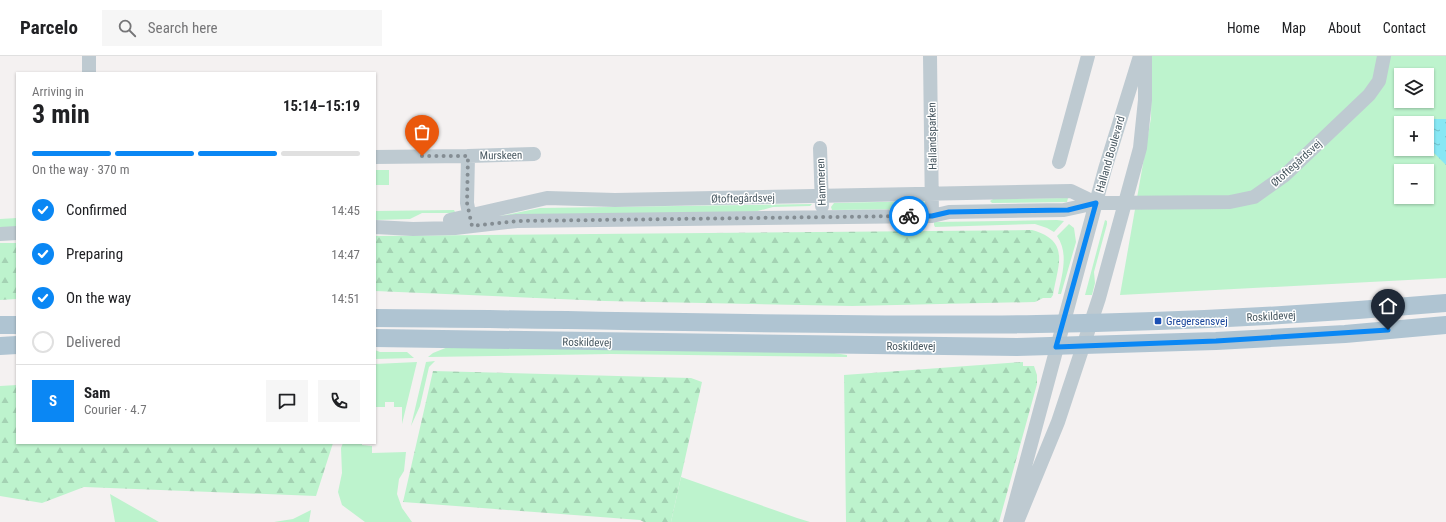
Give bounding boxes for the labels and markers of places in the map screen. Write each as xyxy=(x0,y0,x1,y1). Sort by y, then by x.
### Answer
pin xyxy=(405,115,439,156)
pin xyxy=(1371,289,1405,330)
place label: Gregersensvej xyxy=(1166,315,1228,328)
marker: Gregersensvej xyxy=(1153,316,1163,326)

